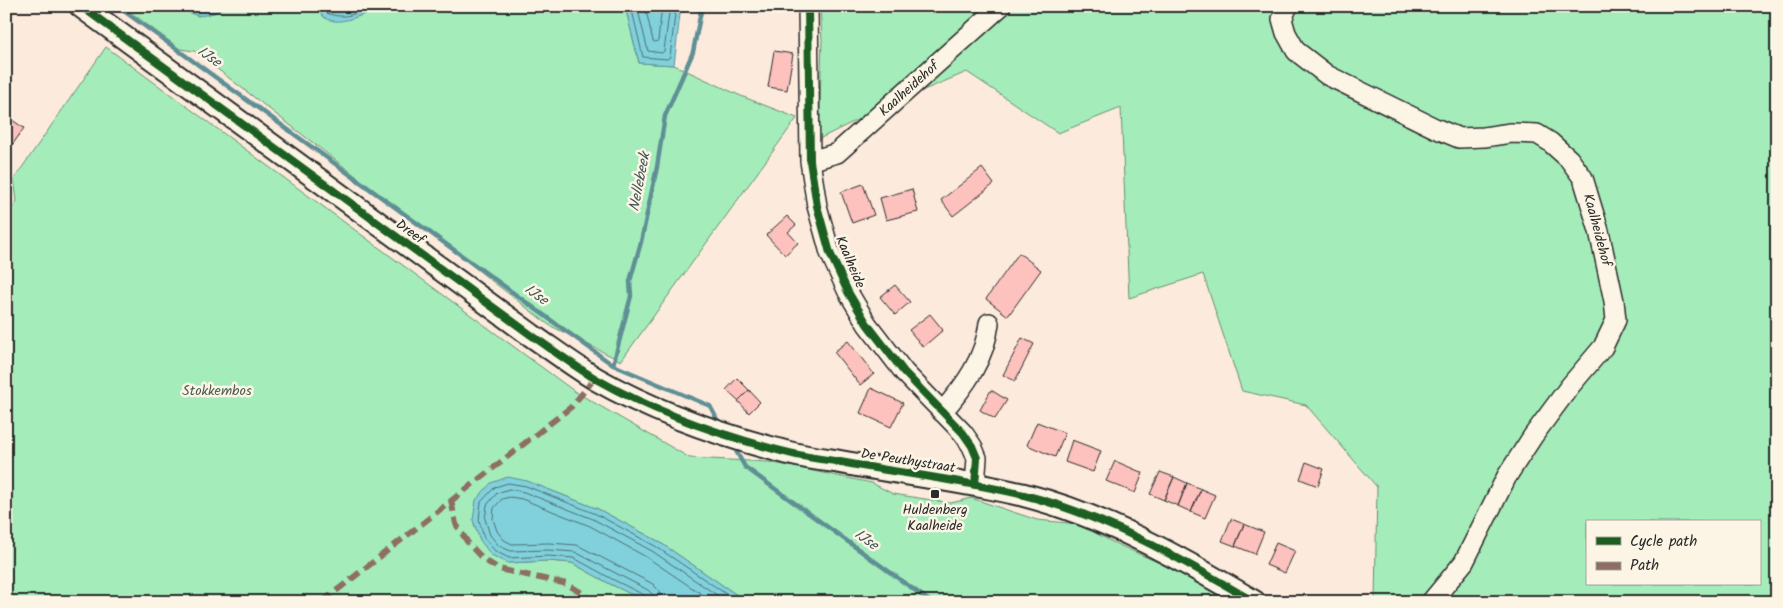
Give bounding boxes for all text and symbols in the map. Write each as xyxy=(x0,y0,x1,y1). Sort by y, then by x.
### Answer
water label: IJse xyxy=(192,40,227,75)
street label: Kaalheidehof xyxy=(874,55,945,122)
water label: Nellebeek xyxy=(623,149,658,213)
street label: Kaalheidehof xyxy=(1577,191,1618,270)
street label: Dreef xyxy=(391,214,431,251)
street label: Kaalheide xyxy=(829,232,871,292)
water label: IJse xyxy=(519,278,554,313)
park label: Stokkembos xyxy=(182,380,252,402)
street label: De Peuthystraat xyxy=(859,443,958,479)
marker: Huldenberg Kaalheide xyxy=(929,488,941,500)
place label: Huldenberg Kaalheide xyxy=(902,499,968,537)
legend xyxy=(1586,520,1760,586)
water label: IJse xyxy=(849,523,884,558)
text: Cycle path xyxy=(1630,530,1697,554)
text: Path xyxy=(1630,554,1659,578)

